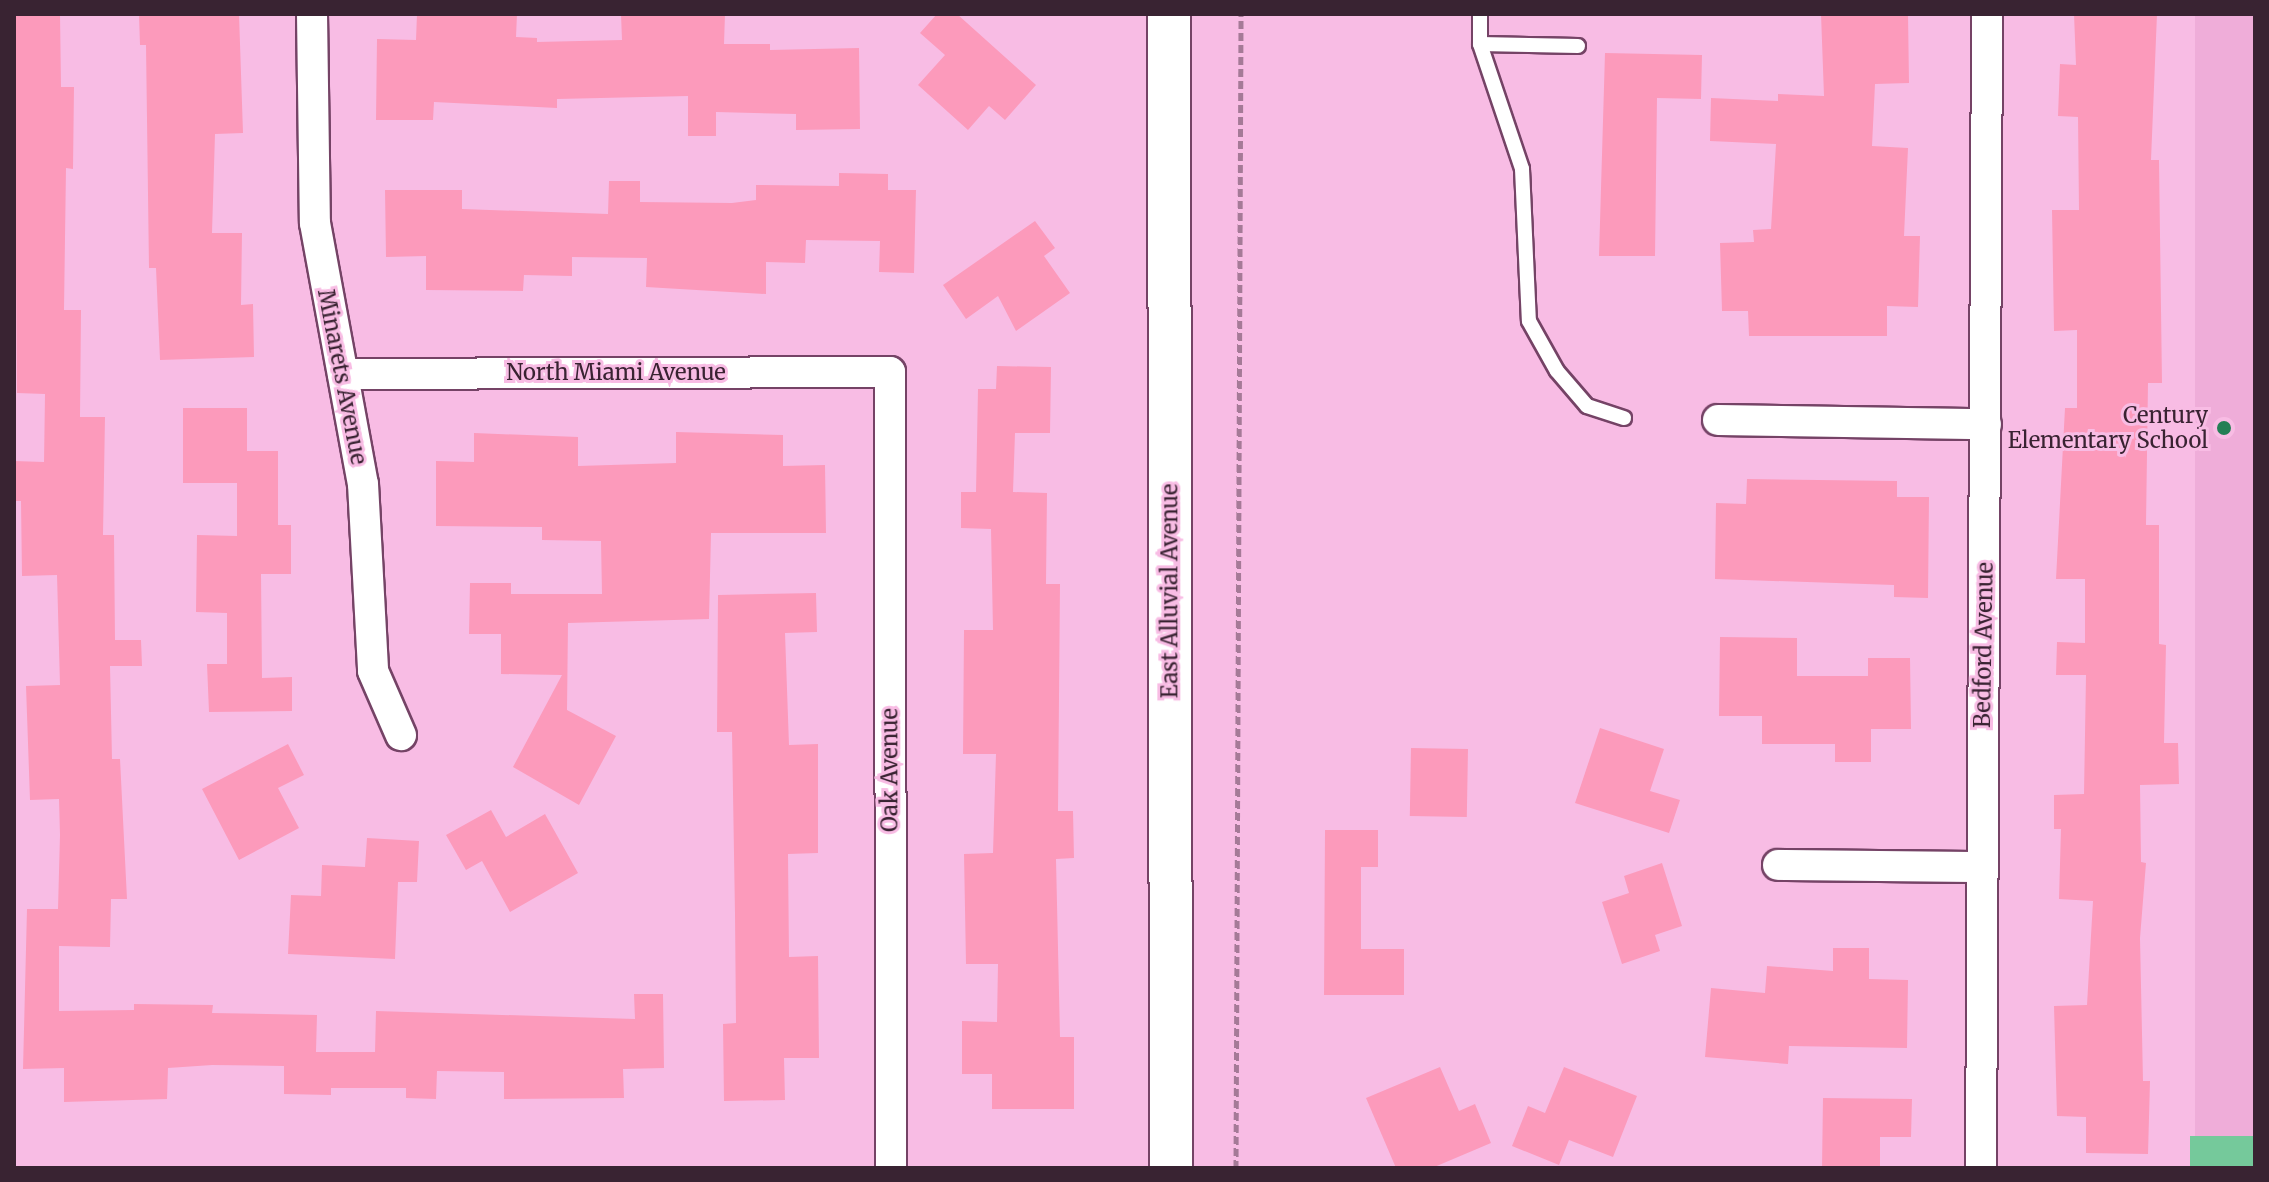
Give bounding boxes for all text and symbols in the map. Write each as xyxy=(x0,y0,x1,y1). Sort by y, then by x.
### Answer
street label: Minarets Avenue xyxy=(312,287,372,467)
street label: North Miami Avenue xyxy=(506,360,726,386)
place label: Century Elementary School xyxy=(2008,402,2208,454)
marker: Century Elementary School xyxy=(2215,419,2233,437)
street label: East Alluvial Avenue xyxy=(1157,484,1183,698)
street label: Bedford Avenue xyxy=(1969,562,1999,728)
street label: Oak Avenue xyxy=(877,708,903,832)

